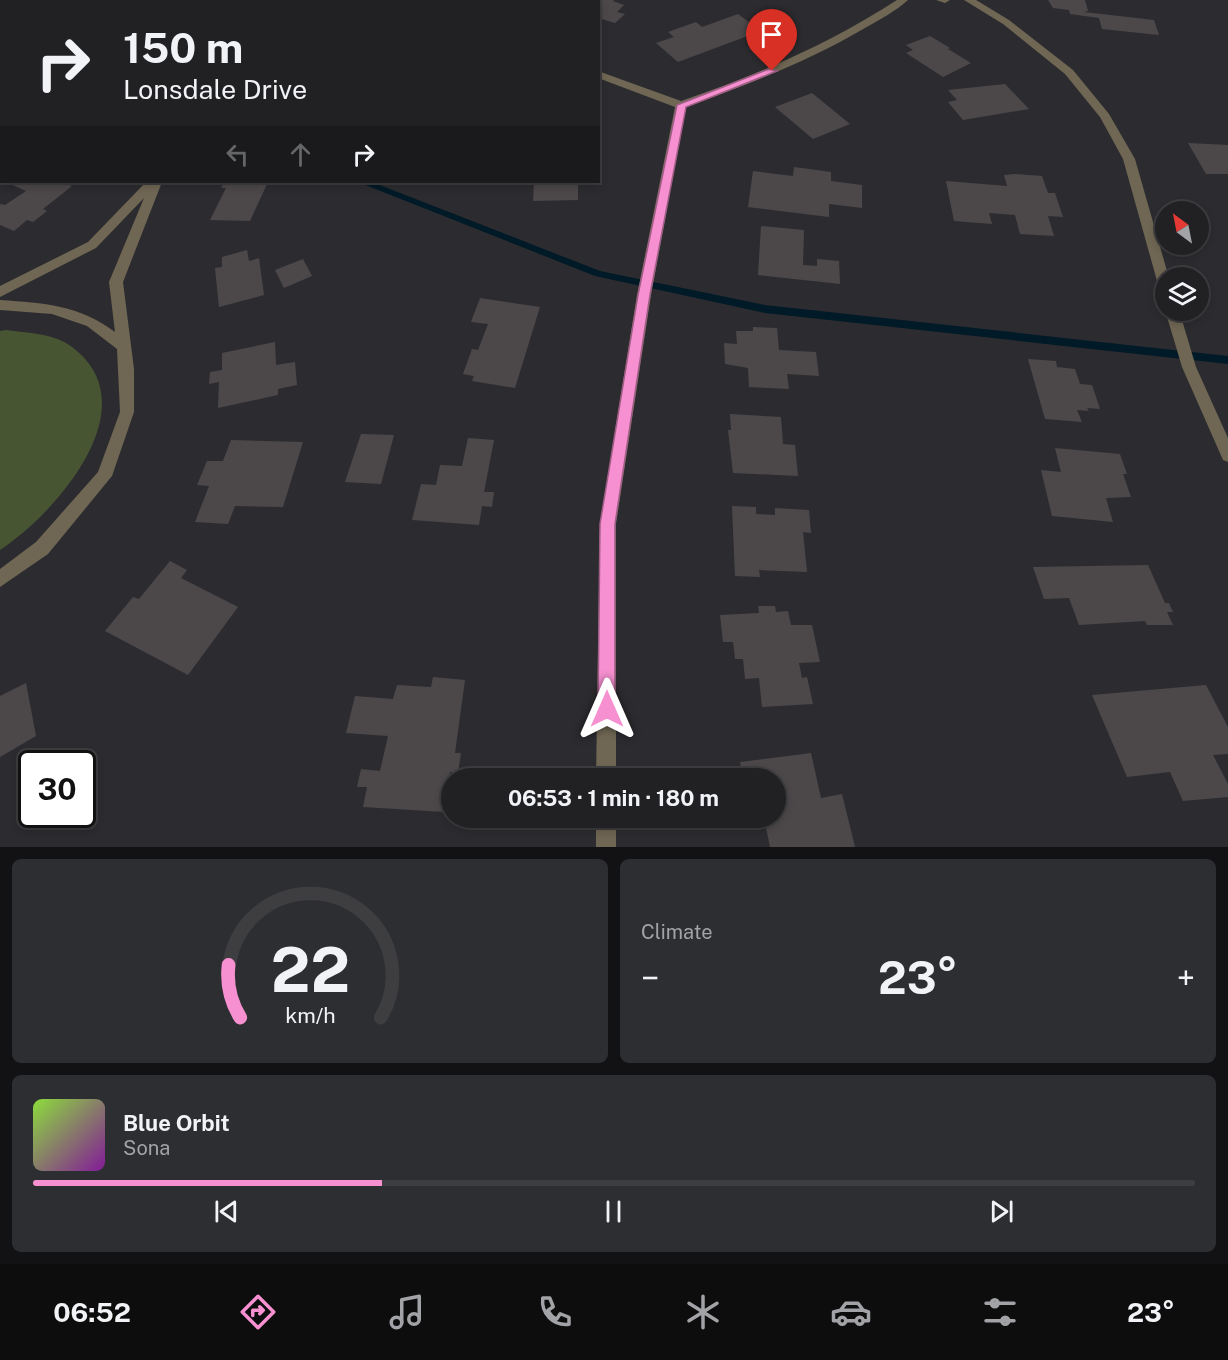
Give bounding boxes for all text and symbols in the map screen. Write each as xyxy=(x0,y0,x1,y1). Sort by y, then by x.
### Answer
pin xyxy=(746,9,797,71)
icon: arrive xyxy=(755,18,788,51)
text: 150 m xyxy=(123,23,243,72)
icon: right xyxy=(24,24,102,102)
text: Lonsdale Drive xyxy=(123,73,307,105)
icon: left xyxy=(221,138,254,171)
icon: ahead xyxy=(284,138,317,171)
icon: right xyxy=(347,138,380,171)
north arrow xyxy=(1155,201,1209,255)
map controls xyxy=(1155,201,1209,321)
button: layers xyxy=(1155,267,1209,321)
position arrow xyxy=(575,677,639,741)
speed limit sign: 30 xyxy=(18,750,96,828)
text: 06:53 · 1 min · 180 m xyxy=(508,785,719,811)
text: Climate xyxy=(641,920,713,944)
text: 22 xyxy=(270,933,350,1006)
text: 23° xyxy=(878,951,958,1004)
text: − xyxy=(641,959,659,997)
text: + xyxy=(1177,959,1195,997)
text: km/h xyxy=(285,1003,335,1028)
text: Blue Orbit xyxy=(123,1110,230,1136)
text: Sona xyxy=(123,1136,170,1160)
icon: previous xyxy=(210,1195,243,1228)
icon: pause xyxy=(597,1195,630,1228)
icon: next xyxy=(985,1195,1018,1228)
icon: directions xyxy=(237,1291,279,1333)
icon: music xyxy=(386,1291,428,1333)
icon: phone xyxy=(534,1291,576,1333)
icon: climate xyxy=(682,1291,724,1333)
icon: car xyxy=(830,1291,872,1333)
icon: filters xyxy=(979,1291,1021,1333)
text: 06:52 xyxy=(53,1296,131,1328)
text: 23° xyxy=(1127,1296,1175,1328)

